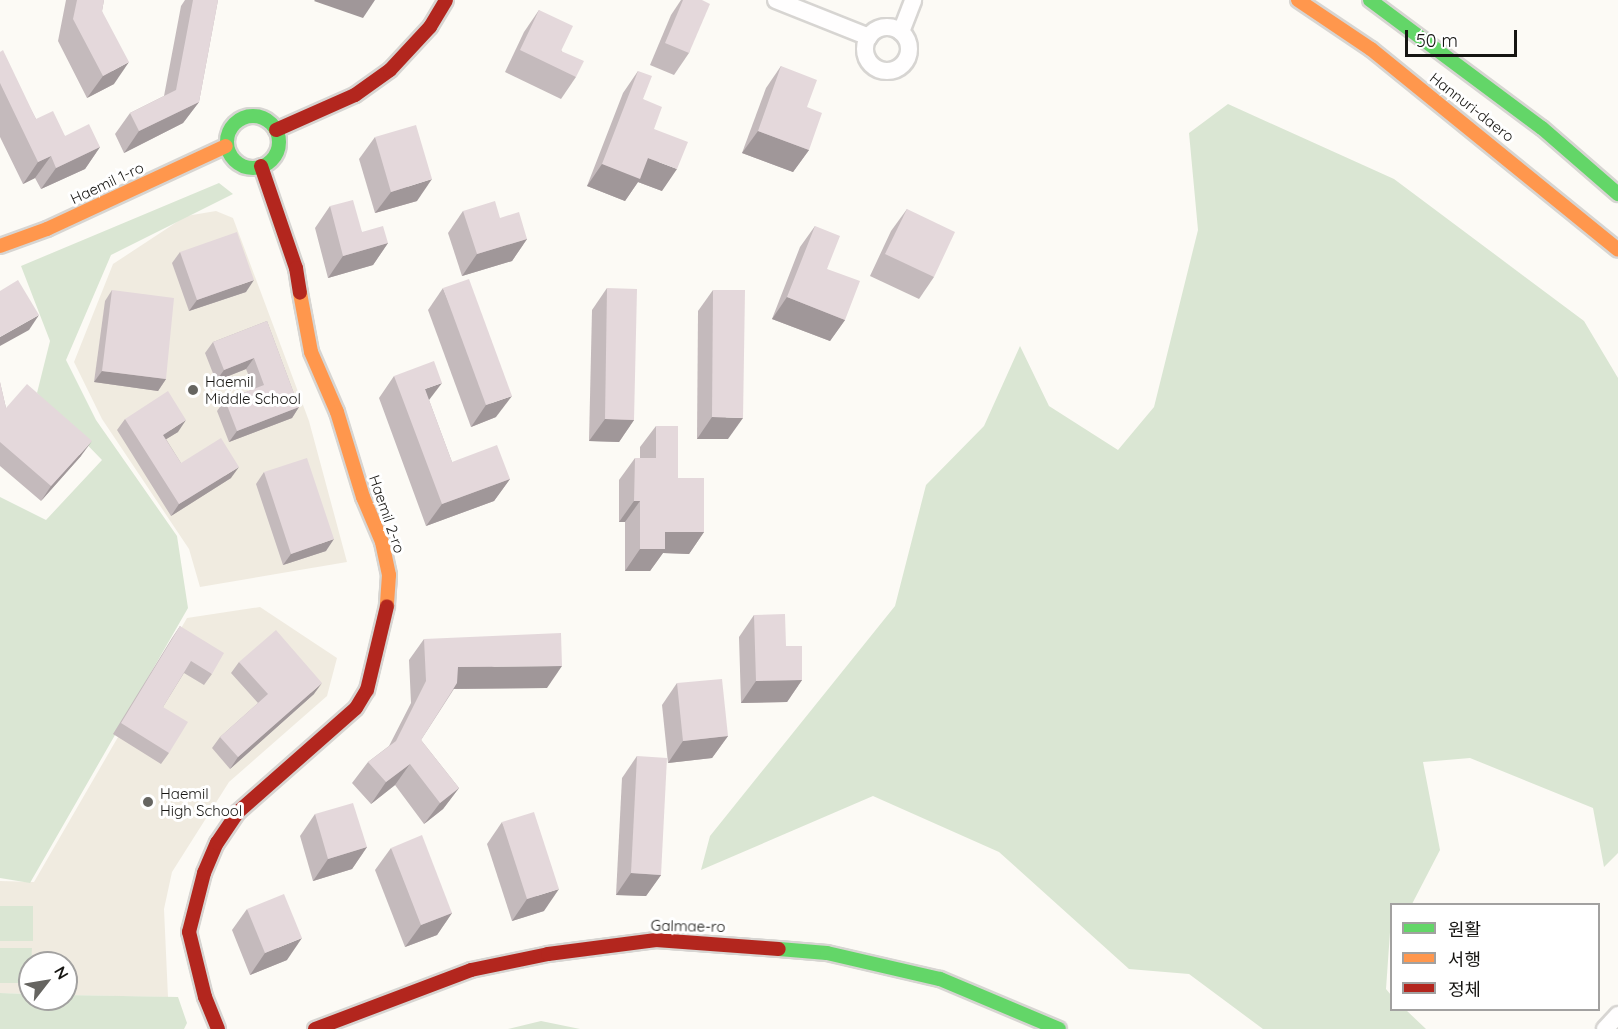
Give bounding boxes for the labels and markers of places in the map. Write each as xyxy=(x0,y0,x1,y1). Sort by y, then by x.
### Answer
place label: Haemil Middle School xyxy=(205,372,301,407)
marker: Haemil Middle School xyxy=(186,383,200,397)
place label: Haemil High School xyxy=(160,784,242,819)
marker: Haemil High School xyxy=(141,795,155,809)

